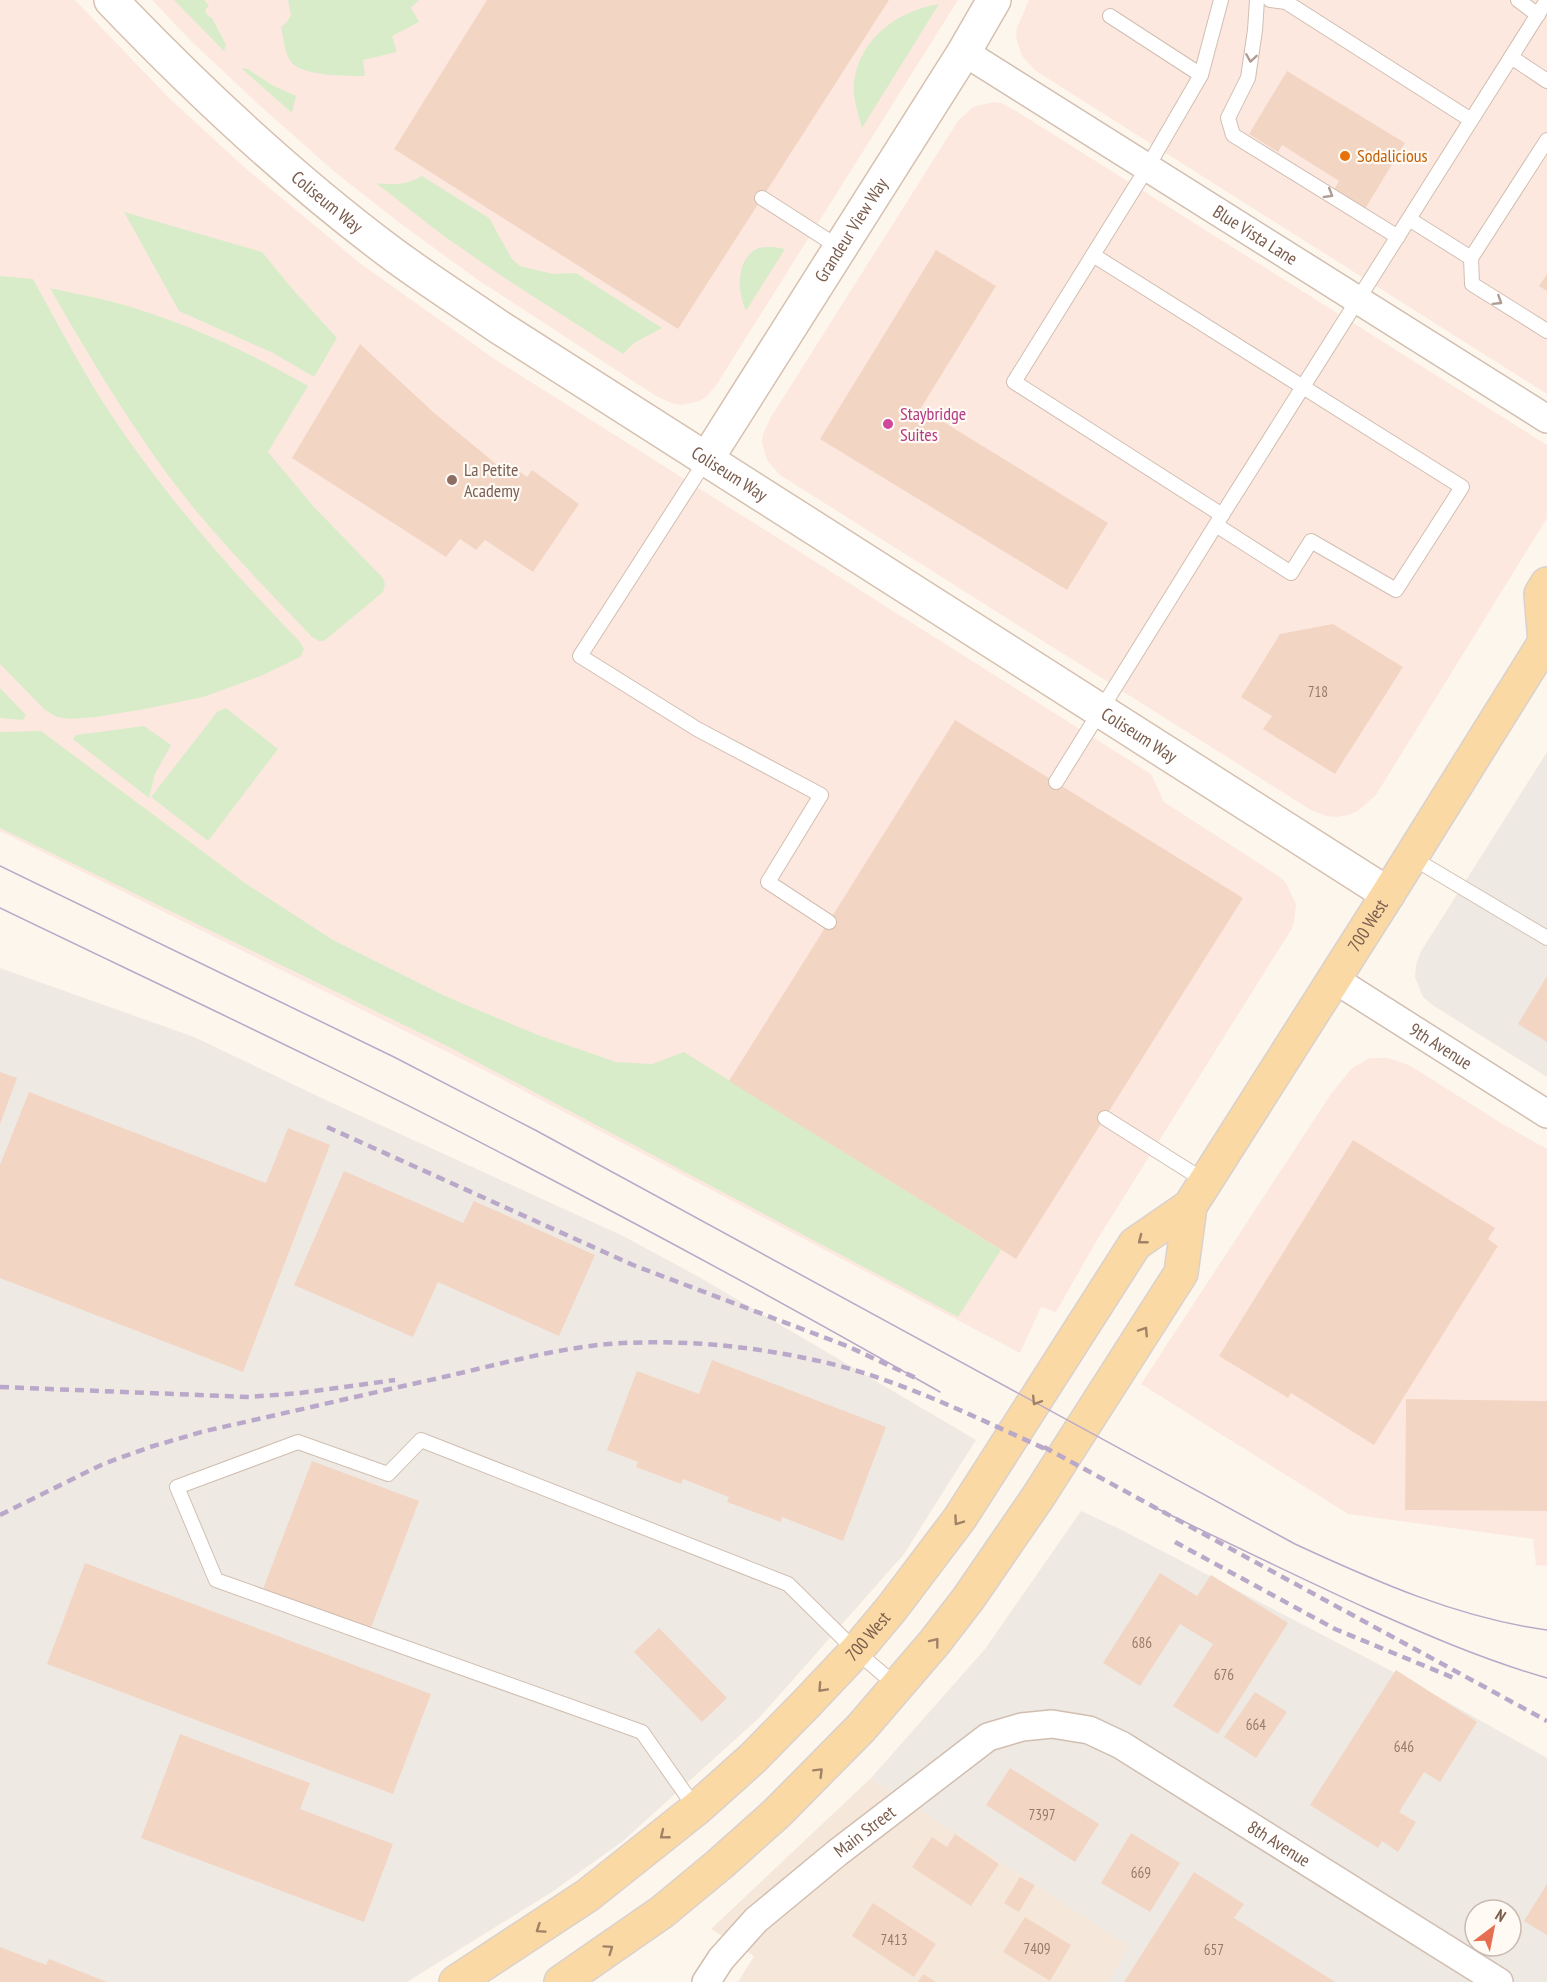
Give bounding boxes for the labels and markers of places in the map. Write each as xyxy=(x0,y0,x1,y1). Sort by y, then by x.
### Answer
place label: Sodalicious xyxy=(1357,144,1428,167)
marker: Sodalicious xyxy=(1338,149,1352,163)
place label: Staybridge Suites xyxy=(900,402,966,446)
marker: Staybridge Suites xyxy=(881,417,895,431)
place label: La Petite Academy xyxy=(464,458,520,502)
marker: La Petite Academy xyxy=(445,473,459,487)

